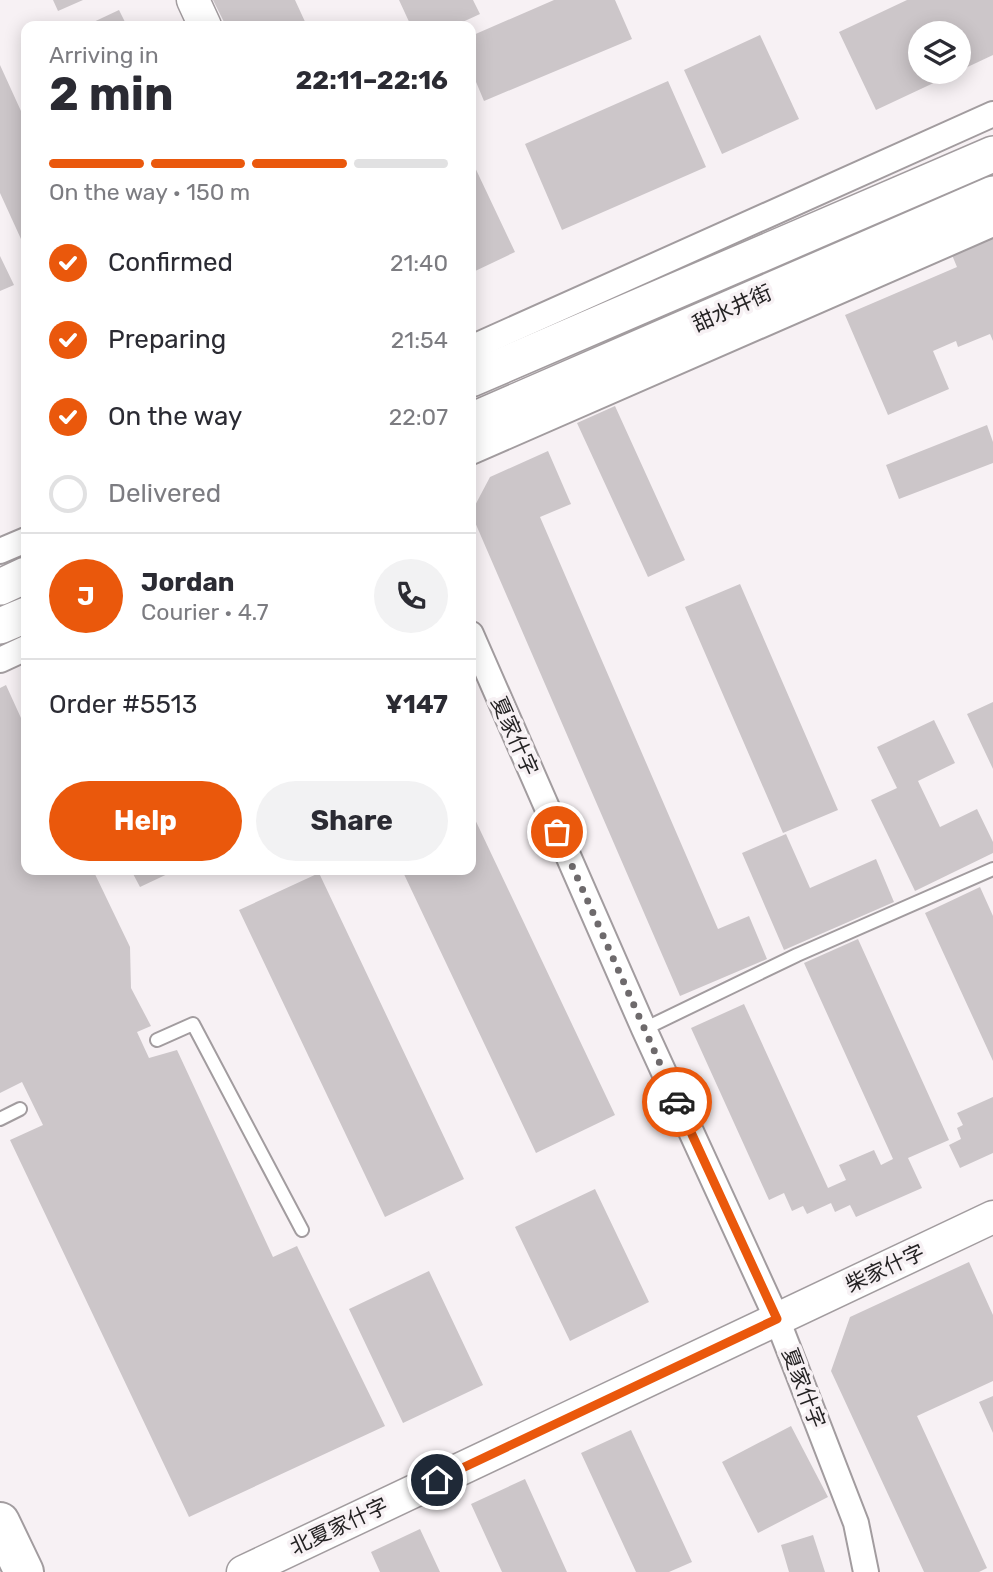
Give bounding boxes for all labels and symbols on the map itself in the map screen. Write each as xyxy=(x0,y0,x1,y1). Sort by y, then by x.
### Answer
street label: 甜水井街 xyxy=(689,279,775,337)
street label: 夏家什字 xyxy=(486,693,544,779)
pin xyxy=(527,802,587,862)
courier xyxy=(642,1067,712,1137)
street label: 柴家什字 xyxy=(842,1239,928,1297)
street label: 夏家什字 xyxy=(777,1344,831,1432)
pin xyxy=(407,1450,467,1510)
street label: 北夏家什字 xyxy=(286,1492,392,1560)

